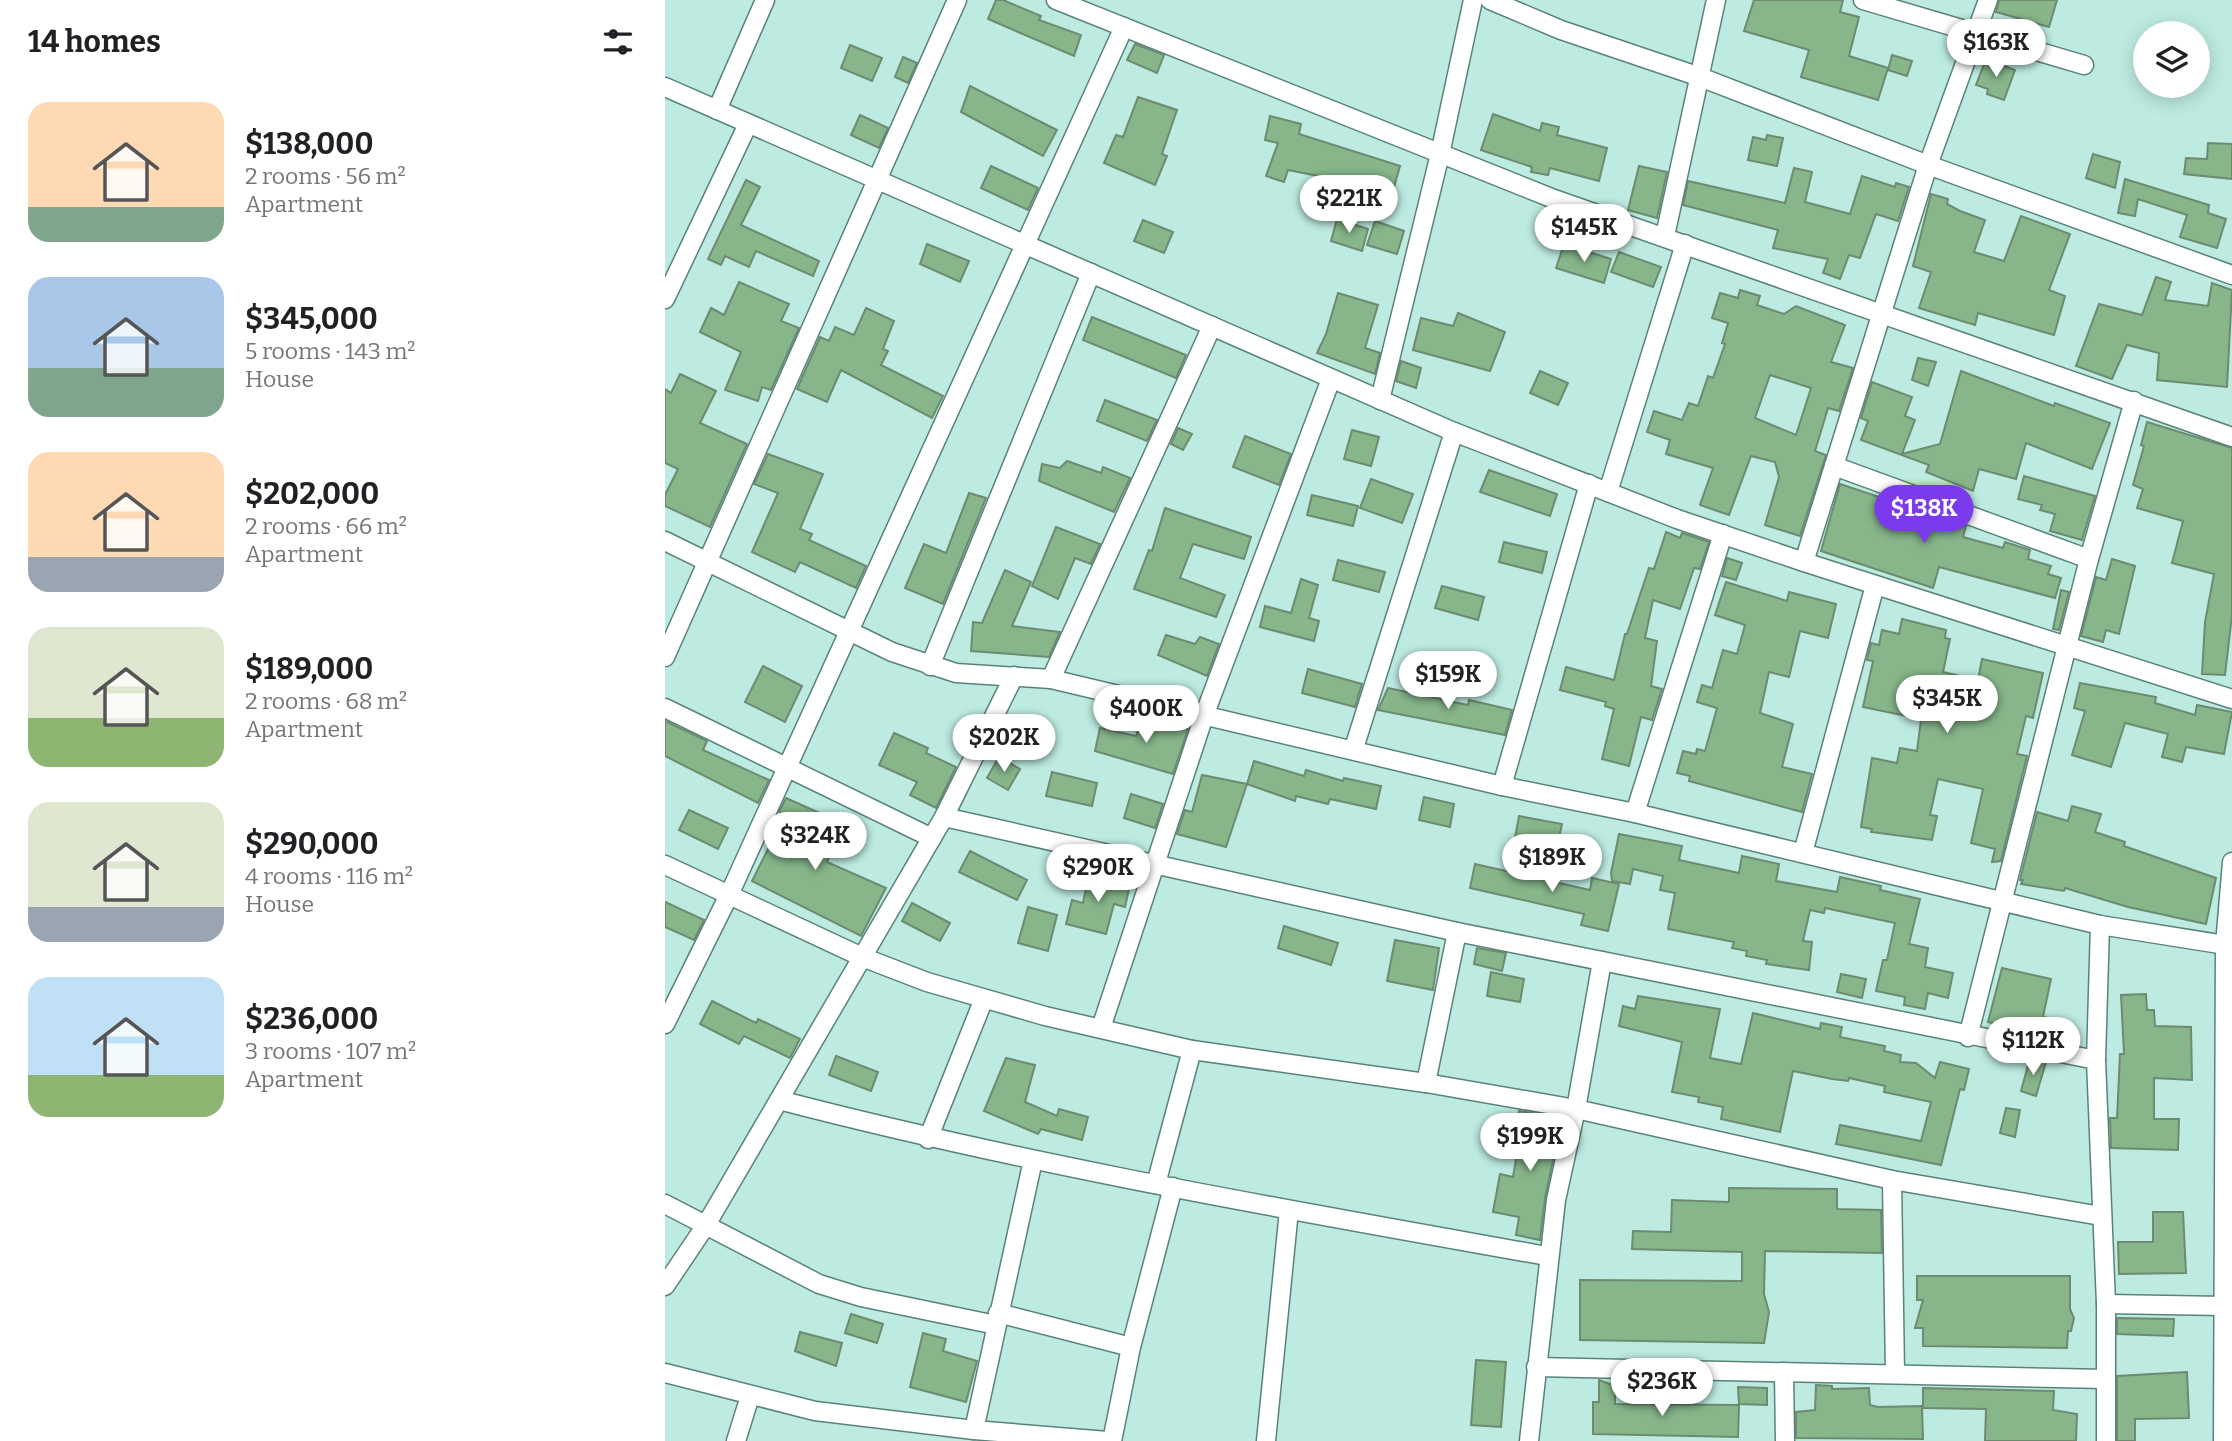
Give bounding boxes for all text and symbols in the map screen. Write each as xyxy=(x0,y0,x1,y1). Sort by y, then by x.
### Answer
pin: $163K xyxy=(1947,20,2045,79)
map controls xyxy=(2133,21,2210,98)
button: layers xyxy=(2133,21,2210,98)
icon: filters xyxy=(599,23,637,61)
text: 14 homes xyxy=(28,24,161,60)
text: $163K xyxy=(1963,28,2029,56)
text: $138,000 xyxy=(245,126,373,162)
icon: home xyxy=(84,130,168,214)
text: 2 rooms · 56 m² xyxy=(245,162,406,190)
pin: $221K xyxy=(1300,176,1398,235)
text: $221K xyxy=(1316,184,1382,212)
text: Apartment xyxy=(245,190,363,218)
pin: $145K xyxy=(1535,204,1633,264)
text: $145K xyxy=(1551,213,1617,241)
text: $345,000 xyxy=(245,301,378,337)
icon: home xyxy=(84,305,168,389)
text: 5 rooms · 143 m² xyxy=(245,337,416,365)
text: House xyxy=(245,365,314,393)
text: $202,000 xyxy=(245,476,379,512)
icon: home xyxy=(84,480,168,564)
pin: $138K xyxy=(1875,486,1973,545)
text: $138K xyxy=(1891,494,1957,522)
text: 2 rooms · 66 m² xyxy=(245,512,407,540)
text: Apartment xyxy=(245,540,363,568)
text: $189,000 xyxy=(245,651,373,687)
pin: $159K xyxy=(1399,652,1497,711)
icon: home xyxy=(84,655,168,739)
text: $159K xyxy=(1415,660,1481,688)
pin: $345K xyxy=(1898,676,1996,735)
text: $345K xyxy=(1912,684,1982,712)
pin: $400K xyxy=(1097,686,1195,745)
text: 2 rooms · 68 m² xyxy=(245,687,407,715)
text: $400K xyxy=(1109,694,1183,722)
pin: $202K xyxy=(955,714,1053,774)
text: Apartment xyxy=(245,715,363,743)
text: $202K xyxy=(969,723,1039,751)
pin: $324K xyxy=(766,812,864,872)
text: $324K xyxy=(780,821,850,849)
text: $290,000 xyxy=(245,826,379,862)
icon: home xyxy=(84,830,168,914)
pin: $189K xyxy=(1503,834,1601,894)
text: $189K xyxy=(1518,843,1586,871)
pin: $290K xyxy=(1049,844,1147,904)
text: $290K xyxy=(1062,853,1134,881)
text: 4 rooms · 116 m² xyxy=(245,862,413,890)
text: House xyxy=(245,890,314,918)
text: $236,000 xyxy=(245,1001,378,1037)
icon: home xyxy=(84,1005,168,1089)
pin: $112K xyxy=(1984,1018,2082,1077)
text: $112K xyxy=(2001,1026,2065,1054)
text: 3 rooms · 107 m² xyxy=(245,1037,416,1065)
text: Apartment xyxy=(245,1065,363,1093)
pin: $199K xyxy=(1481,1114,1579,1173)
text: $199K xyxy=(1496,1122,1564,1150)
pin: $236K xyxy=(1613,1358,1711,1418)
text: $236K xyxy=(1627,1367,1697,1395)

